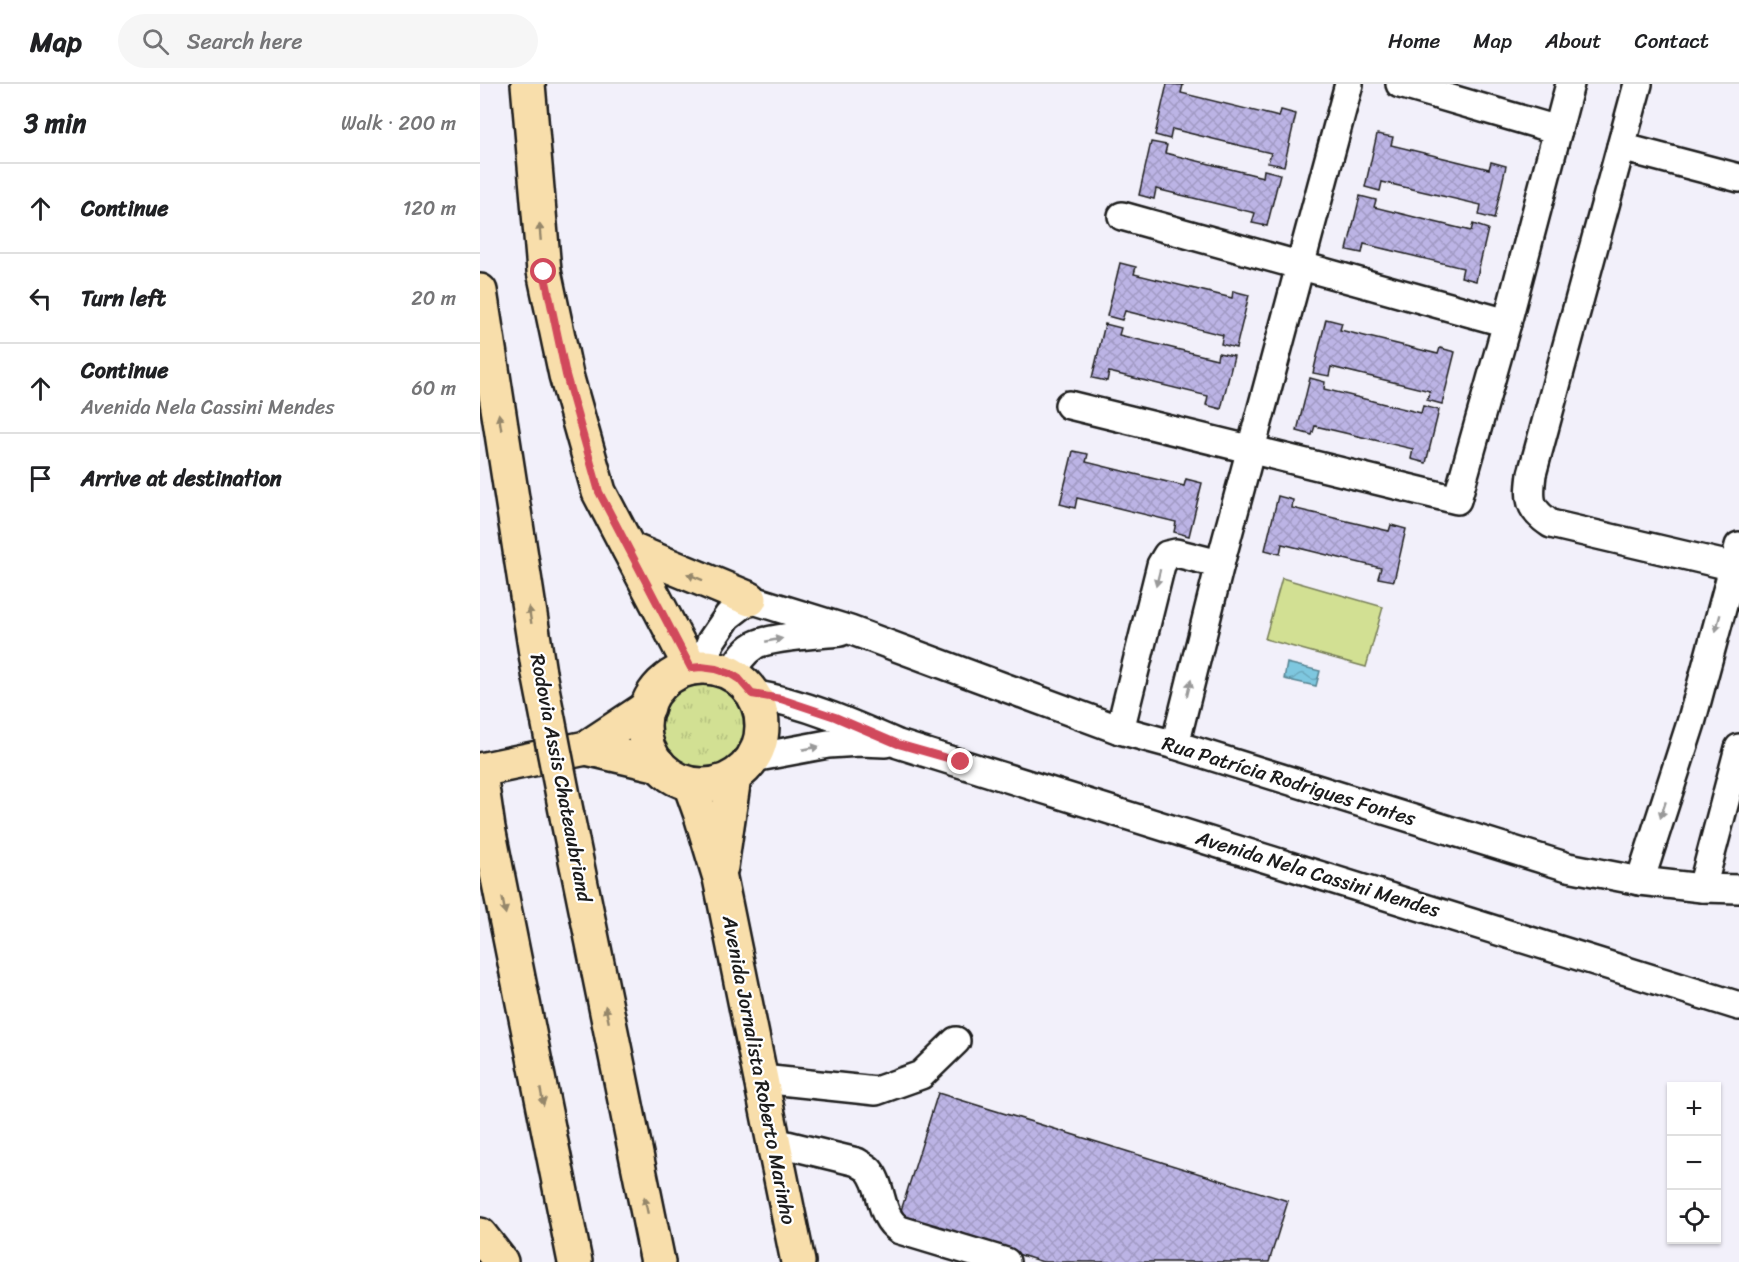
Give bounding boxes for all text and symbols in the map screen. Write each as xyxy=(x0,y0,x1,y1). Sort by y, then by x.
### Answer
search box xyxy=(118,14,538,68)
text: Map xyxy=(30,17,82,66)
text: Search here xyxy=(187,22,303,61)
text: Home xyxy=(1388,22,1440,60)
text: Map xyxy=(1473,22,1512,60)
text: About xyxy=(1545,22,1602,60)
text: Contact xyxy=(1635,22,1709,60)
icon: search xyxy=(139,25,172,58)
text: 3 min xyxy=(24,100,86,146)
text: Walk · 200 m xyxy=(341,106,456,141)
text: Continue xyxy=(81,189,169,228)
text: 120 m xyxy=(403,191,456,226)
icon: ahead xyxy=(24,192,57,225)
one-way arrow xyxy=(535,223,545,242)
route start xyxy=(530,258,556,284)
text: Turn left xyxy=(81,279,166,318)
text: 20 m xyxy=(411,281,456,316)
icon: left xyxy=(24,282,57,315)
text: Continue xyxy=(81,351,169,390)
text: 60 m xyxy=(411,371,456,406)
icon: ahead xyxy=(24,372,57,405)
text: Avenida Nela Cassini Mendes xyxy=(81,390,335,425)
one-way arrow xyxy=(496,412,505,431)
text: Arrive at destination xyxy=(81,459,282,498)
icon: arrive xyxy=(24,462,57,495)
one-way arrow xyxy=(1153,569,1163,587)
one-way arrow xyxy=(686,572,704,582)
one-way arrow xyxy=(526,605,535,624)
one-way arrow xyxy=(1713,614,1723,632)
one-way arrow xyxy=(765,635,784,644)
street label: Rodovia Assis Chateaubriand xyxy=(520,651,603,906)
one-way arrow xyxy=(1185,679,1194,697)
street label: Rua Patrícia Rodrigues Fontes xyxy=(1158,726,1421,837)
one-way arrow xyxy=(801,743,820,752)
route end xyxy=(947,748,973,774)
one-way arrow xyxy=(1658,801,1667,819)
street label: Avenida Nela Cassini Mendes xyxy=(1191,820,1445,928)
one-way arrow xyxy=(500,897,509,916)
street label: Avenida Jornalista Roberto Marinho xyxy=(712,911,806,1228)
one-way arrow xyxy=(602,1004,611,1023)
map controls xyxy=(1667,1082,1721,1244)
button: + xyxy=(1667,1082,1721,1136)
one-way arrow xyxy=(538,1088,547,1107)
button: − xyxy=(1667,1136,1721,1190)
button: locate xyxy=(1667,1190,1721,1244)
one-way arrow xyxy=(641,1195,651,1214)

